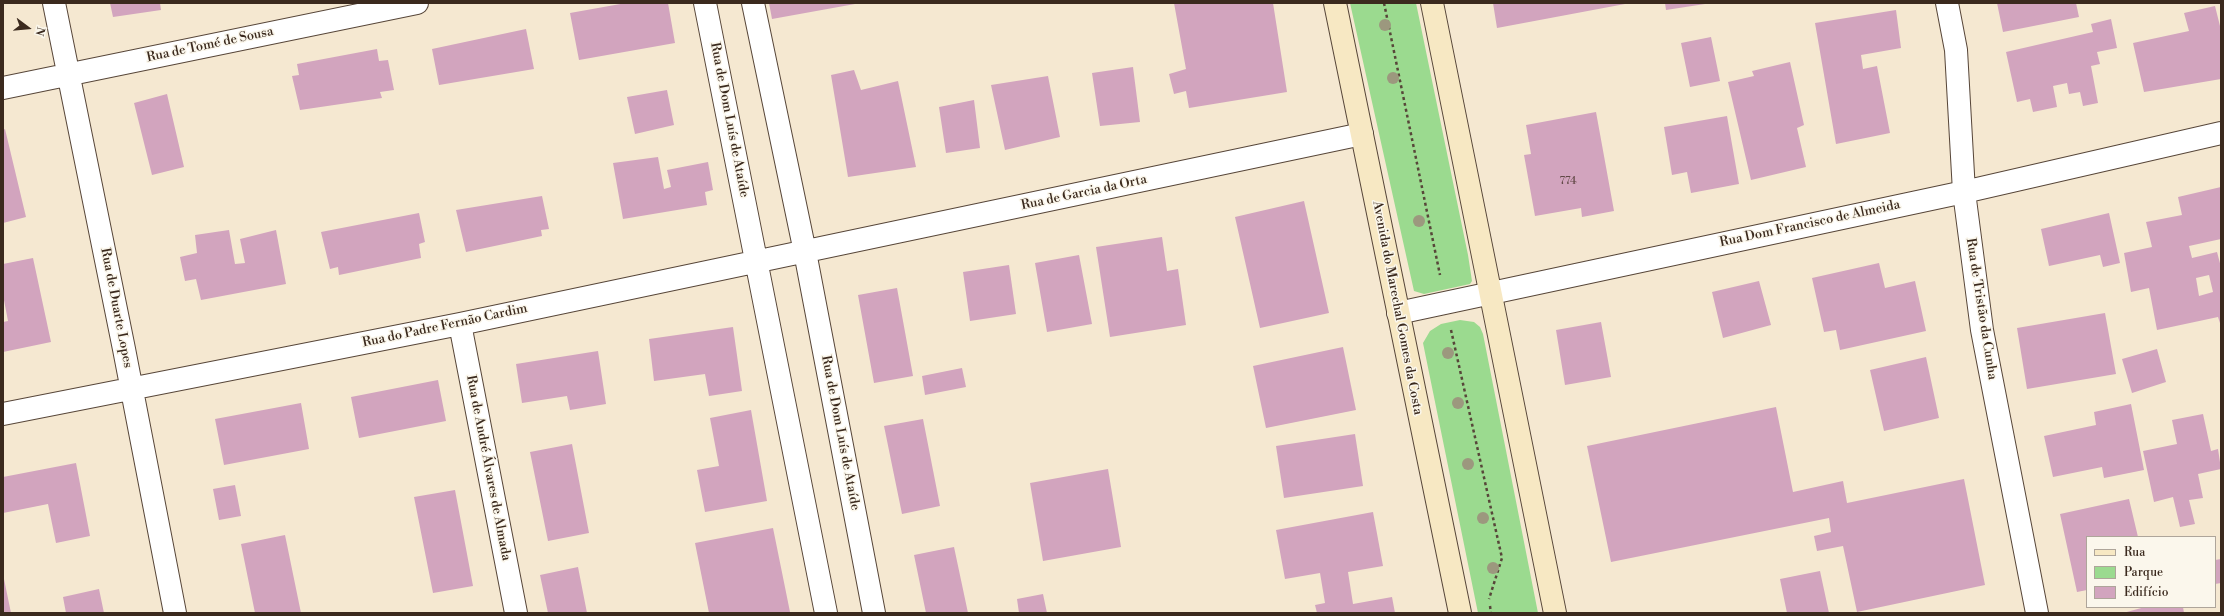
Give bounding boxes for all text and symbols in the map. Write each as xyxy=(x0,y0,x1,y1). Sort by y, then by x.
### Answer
north arrow xyxy=(8,8,48,48)
street label: Rua de Tomé de Sousa xyxy=(145,24,275,66)
text: N xyxy=(32,25,47,37)
street label: Rua de Dom Luís de Ataíde xyxy=(706,41,752,199)
street label: Rua de Garcia da Orta xyxy=(1020,172,1148,214)
house number: 774 xyxy=(1559,174,1577,188)
street label: Rua Dom Francisco de Almeida xyxy=(1718,197,1902,251)
street label: Avenida do Marechal Gomes da Costa xyxy=(1369,200,1425,416)
street label: Rua de Tristão da Cunha xyxy=(1962,237,2000,381)
street label: Rua de Duarte Lopes xyxy=(97,247,135,369)
street label: Rua do Padre Fernão Cardim xyxy=(361,301,529,351)
street label: Rua de Dom Luís de Ataíde xyxy=(817,354,863,512)
street label: Rua de André Álvares de Almada xyxy=(462,374,514,562)
legend xyxy=(2086,536,2216,608)
text: Rua xyxy=(2124,545,2145,560)
text: Parque xyxy=(2124,565,2163,580)
text: Edifício xyxy=(2124,585,2168,600)

